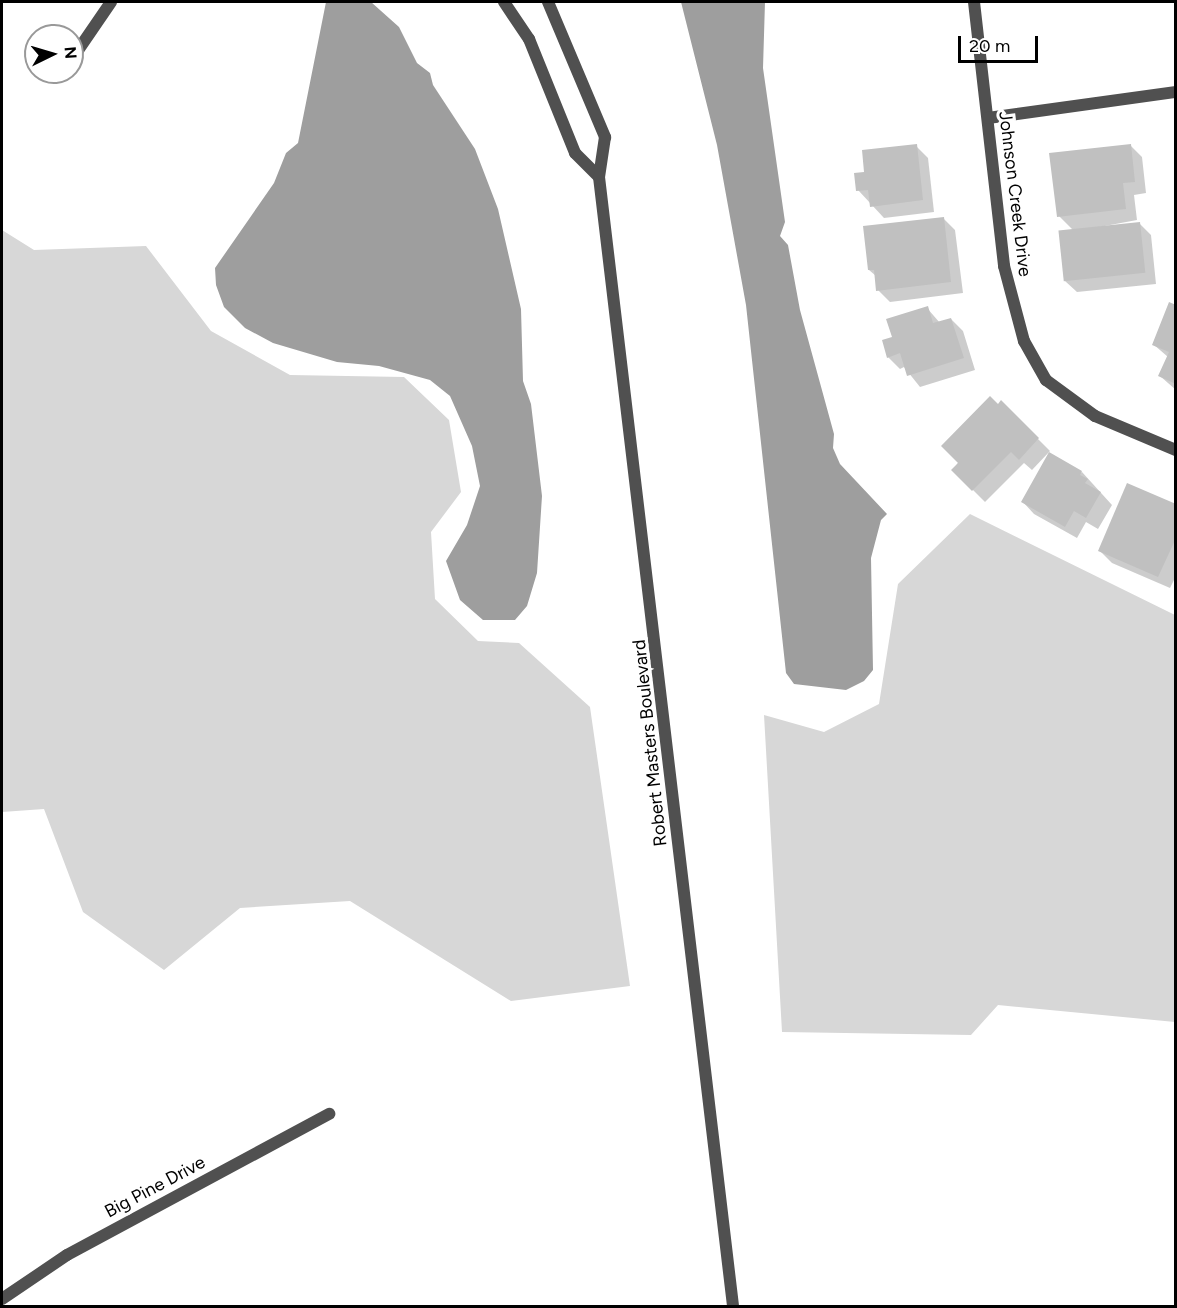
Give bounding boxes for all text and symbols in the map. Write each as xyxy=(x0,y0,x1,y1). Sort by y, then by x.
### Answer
north arrow xyxy=(24,24,84,84)
scale bar xyxy=(961,24,1040,62)
text: 20 m xyxy=(969,35,1010,57)
text: N xyxy=(60,46,80,60)
street label: Johnson Creek Drive xyxy=(994,110,1036,278)
street label: Robert Masters Boulevard xyxy=(628,639,672,847)
street label: Big Pine Drive xyxy=(101,1151,209,1223)

